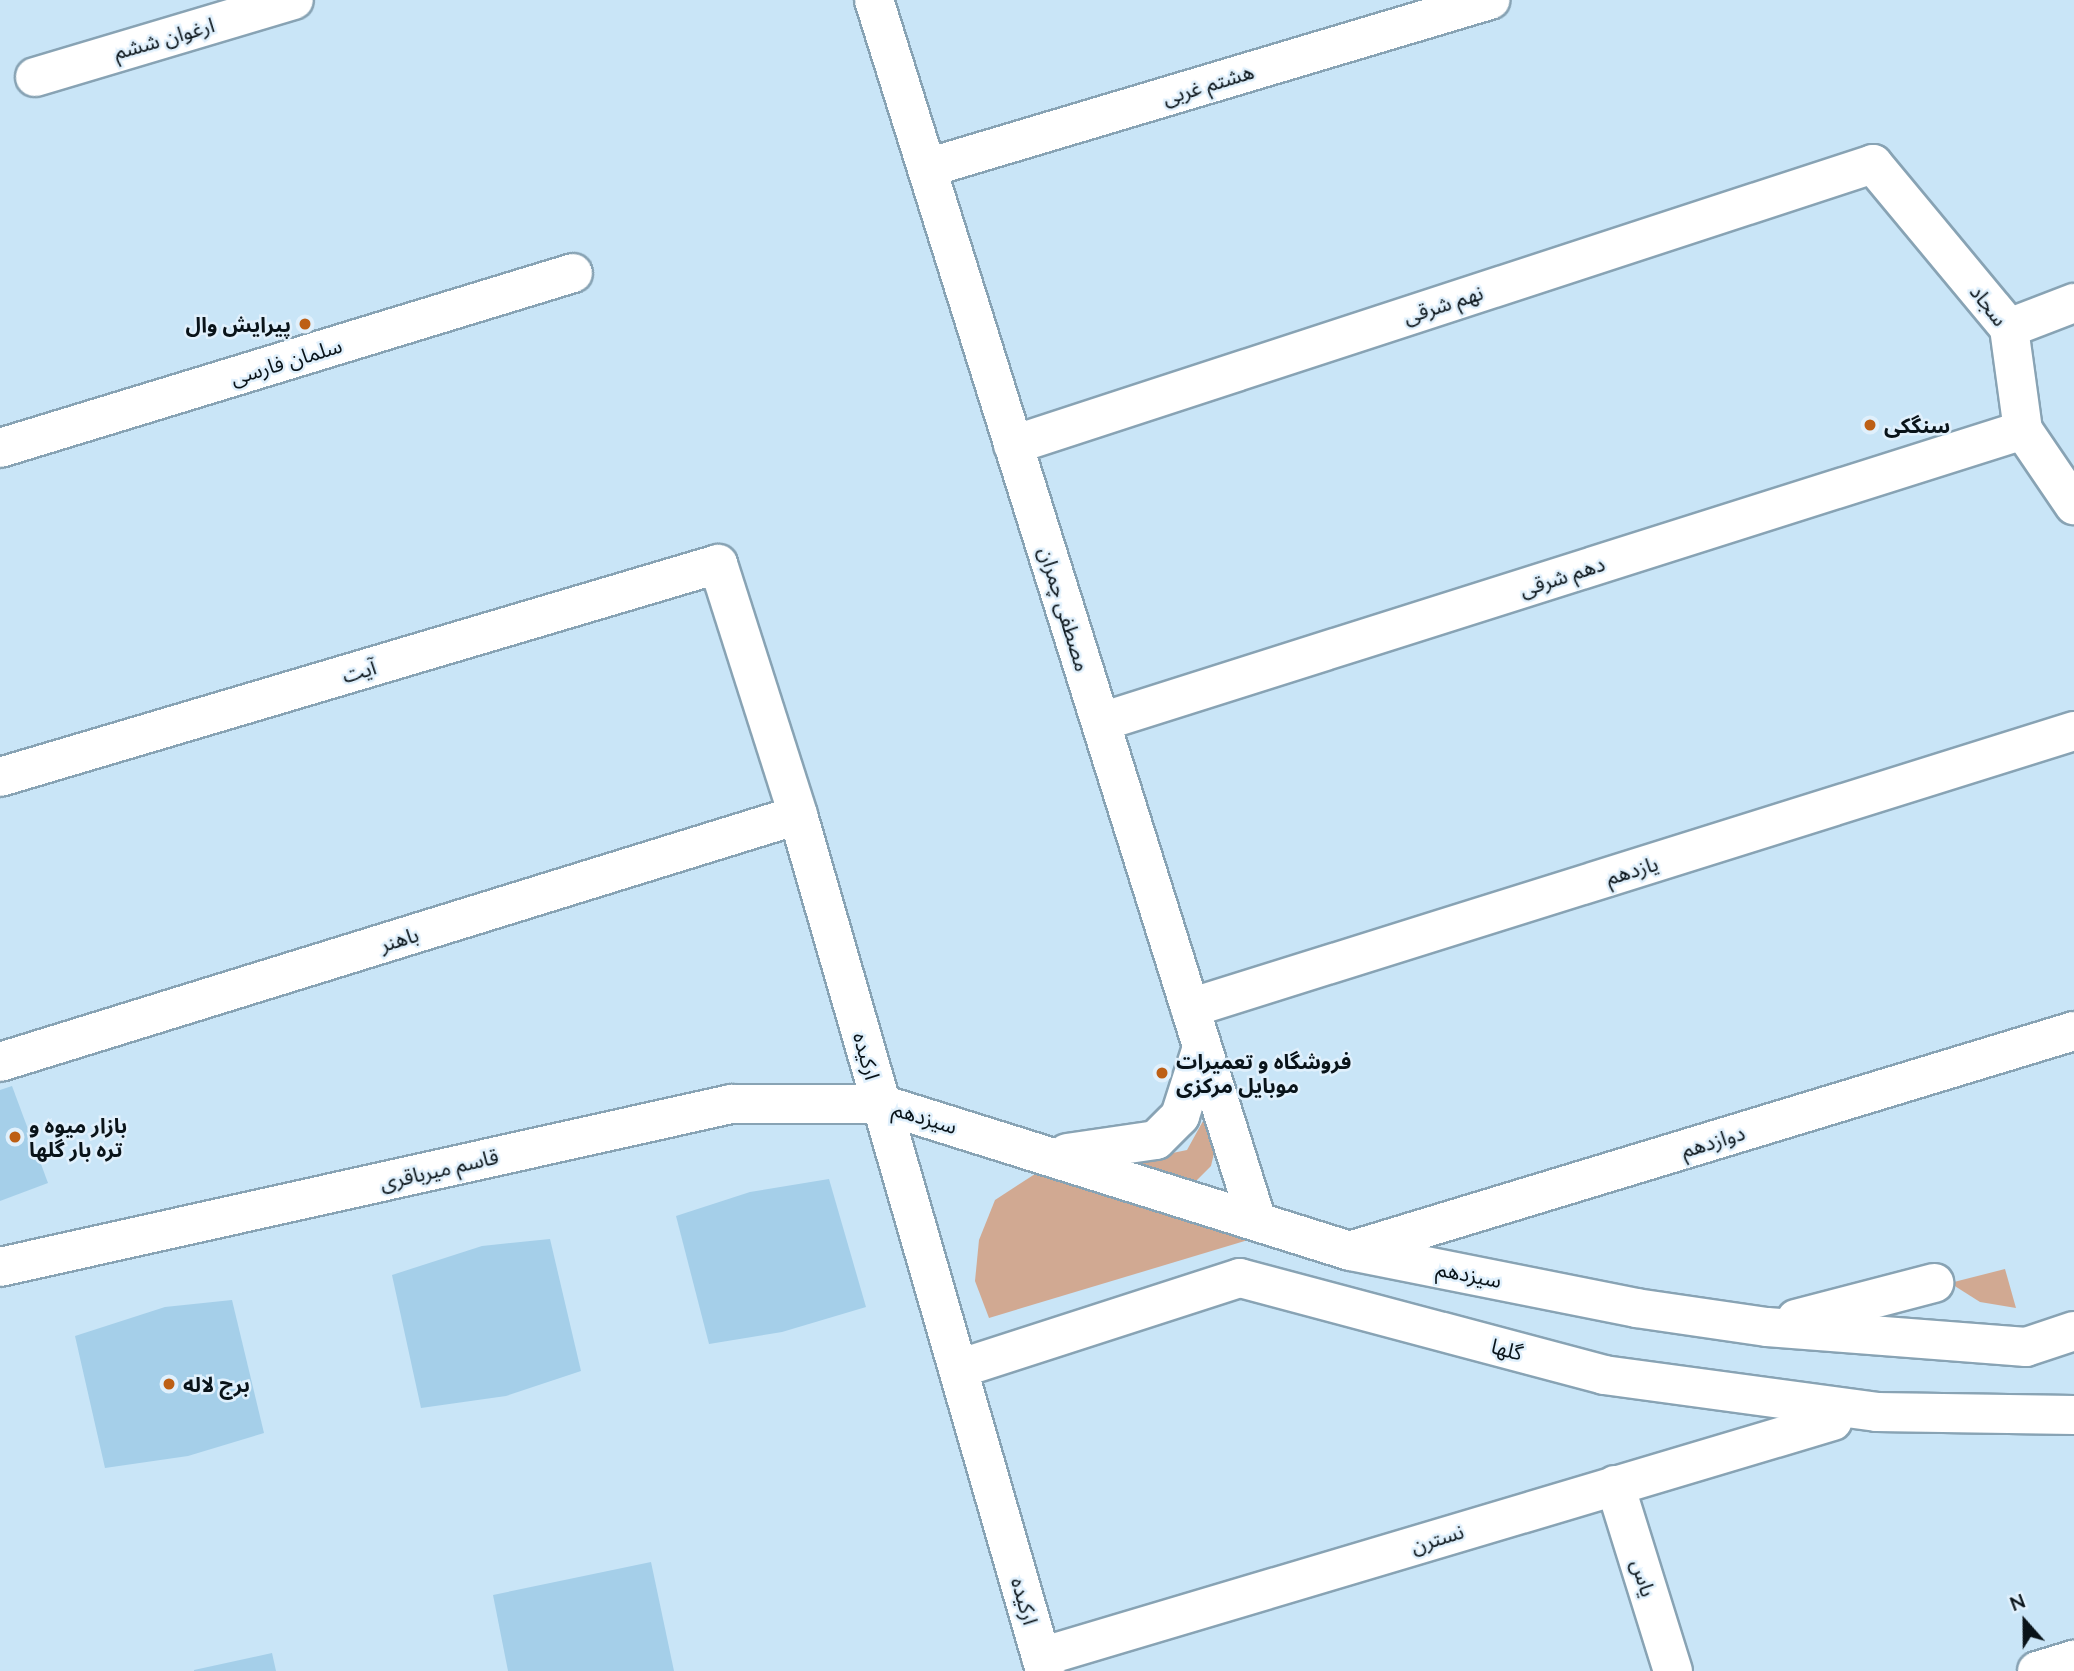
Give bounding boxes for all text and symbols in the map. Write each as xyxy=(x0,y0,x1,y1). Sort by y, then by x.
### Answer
street label: ارغوان ششم xyxy=(111,12,217,64)
street label: هشتم غربی xyxy=(1159,58,1257,110)
street label: نهم شرقی xyxy=(1400,279,1486,329)
street label: سجاد xyxy=(1965,279,2013,331)
place label: پیرایش وال xyxy=(186,311,291,337)
marker: پیرایش وال xyxy=(297,316,313,332)
street label: سلمان فارسی xyxy=(227,332,345,390)
place label: سنگکی xyxy=(1884,412,1950,438)
marker: سنگکی xyxy=(1862,417,1878,433)
street label: مصطفی چمران xyxy=(1034,544,1096,674)
street label: دهم شرقی xyxy=(1516,550,1608,602)
street label: آیت xyxy=(339,654,379,688)
street label: یازدهم xyxy=(1603,850,1661,890)
street label: باهنر xyxy=(377,921,421,957)
street label: ارکیده xyxy=(848,1029,886,1083)
place label: فروشگاه و تعمیرات موبایل مرکزی xyxy=(1176,1048,1351,1098)
marker: فروشگاه و تعمیرات موبایل مرکزی xyxy=(1154,1065,1170,1081)
street label: سیزدهم xyxy=(890,1095,960,1139)
place label: بازار میوه و تره بار گلها xyxy=(29,1112,127,1162)
street label: دوازدهم xyxy=(1678,1119,1748,1163)
marker: بازار میوه و تره بار گلها xyxy=(7,1129,23,1145)
street label: قاسم میرباقری xyxy=(377,1143,501,1195)
street label: سیزدهم xyxy=(1434,1255,1504,1293)
street label: گلها xyxy=(1488,1333,1526,1365)
place label: برج لاله xyxy=(183,1371,250,1397)
marker: برج لاله xyxy=(161,1376,177,1392)
street label: نسترن xyxy=(1407,1518,1467,1558)
street label: یاس xyxy=(1626,1556,1662,1600)
street label: ارکیده xyxy=(1006,1574,1044,1628)
north arrow xyxy=(1990,1587,2060,1657)
text: N xyxy=(2006,1589,2028,1615)

